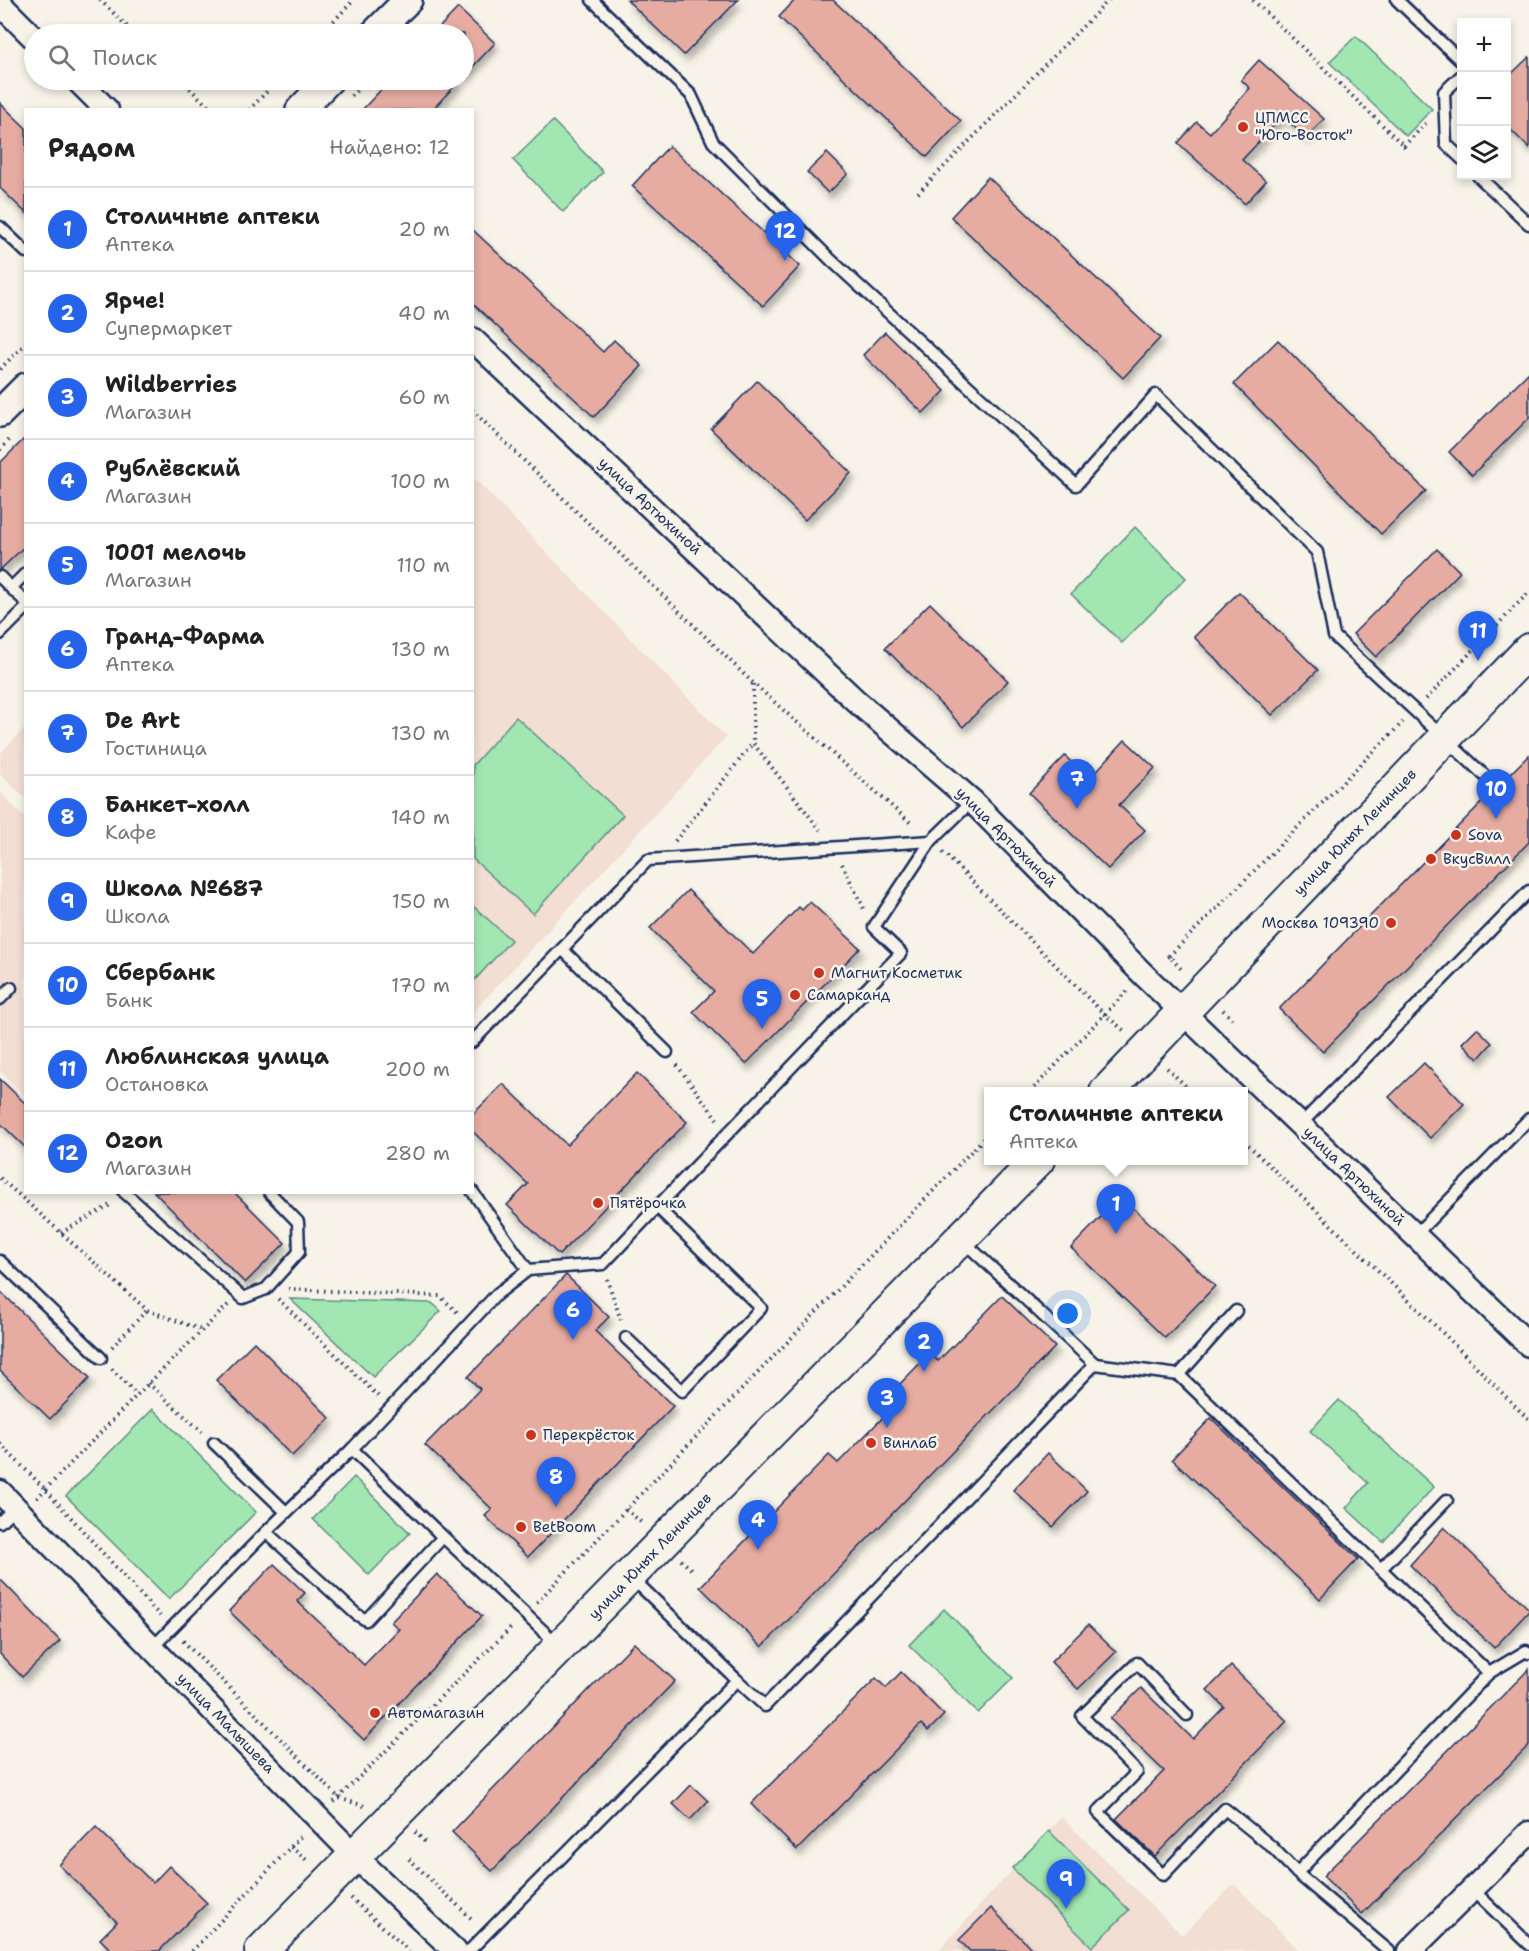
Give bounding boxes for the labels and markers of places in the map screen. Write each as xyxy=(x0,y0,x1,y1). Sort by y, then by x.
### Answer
place label: ЦПМСС "Юго-Восток" xyxy=(1255,108,1353,145)
marker: ЦПМСС "Юго-Восток" xyxy=(1236,120,1250,134)
pin: 12 xyxy=(766,212,804,261)
pin: 11 xyxy=(1458,612,1498,661)
pin: 7 xyxy=(1058,760,1096,809)
pin: 10 xyxy=(1476,770,1516,819)
place label: Sova xyxy=(1468,825,1503,845)
marker: Sova xyxy=(1449,828,1463,842)
place label: ВкусВилл xyxy=(1443,849,1511,869)
marker: ВкусВилл xyxy=(1424,852,1438,866)
place label: Москва 109390 xyxy=(1262,913,1379,933)
marker: Москва 109390 xyxy=(1384,916,1398,930)
place label: Магнит Косметик xyxy=(831,963,962,983)
marker: Магнит Косметик xyxy=(812,966,826,980)
pin: 5 xyxy=(742,980,782,1029)
place label: Самарканд xyxy=(807,985,891,1005)
marker: Самарканд xyxy=(788,988,802,1002)
pin: 1 xyxy=(1096,1184,1136,1234)
place label: Пятёрочка xyxy=(610,1193,687,1213)
marker: Пятёрочка xyxy=(591,1196,605,1210)
pin: 6 xyxy=(554,1290,592,1340)
pin: 2 xyxy=(904,1322,944,1372)
pin: 3 xyxy=(868,1378,906,1428)
place label: Перекрёсток xyxy=(543,1425,634,1445)
marker: Перекрёсток xyxy=(524,1428,538,1442)
place label: Винлаб xyxy=(883,1433,937,1453)
marker: Винлаб xyxy=(864,1436,878,1450)
pin: 8 xyxy=(536,1458,576,1507)
pin: 4 xyxy=(738,1500,777,1550)
place label: BetBoom xyxy=(533,1517,596,1537)
marker: BetBoom xyxy=(514,1520,528,1534)
place label: Автомагазин xyxy=(387,1703,484,1723)
marker: Автомагазин xyxy=(368,1706,382,1720)
pin: 9 xyxy=(1046,1860,1086,1909)

